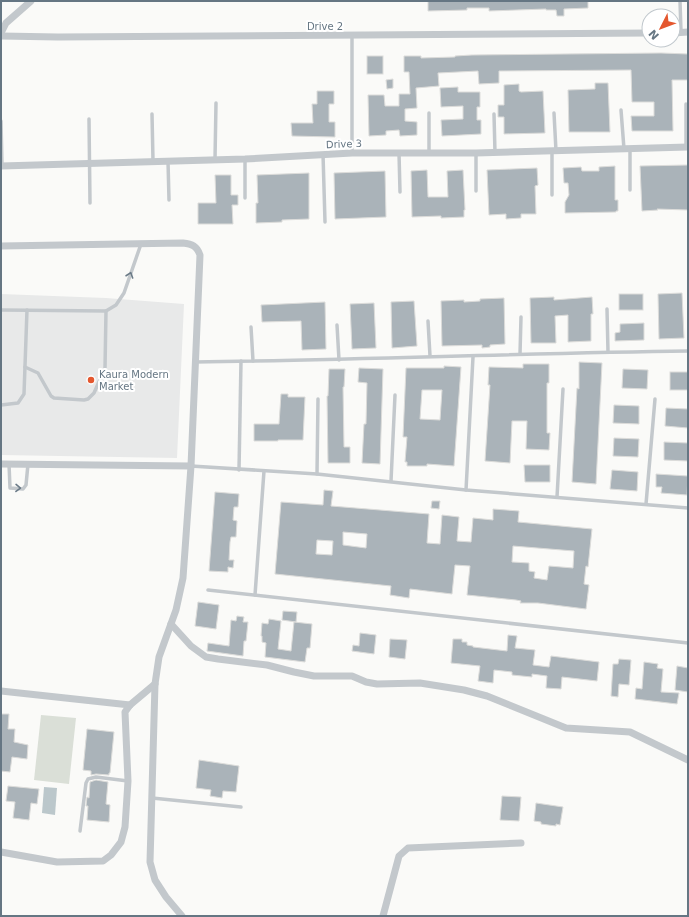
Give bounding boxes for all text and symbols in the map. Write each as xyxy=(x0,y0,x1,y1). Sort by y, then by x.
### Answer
north arrow xyxy=(641,8,681,48)
street label: Drive 2 xyxy=(307,21,343,32)
text: N xyxy=(646,27,662,42)
street label: Drive 3 xyxy=(326,138,362,150)
one-way arrow xyxy=(125,272,134,279)
place label: Kaura Modern Market xyxy=(99,369,169,392)
marker: Kaura Modern Market xyxy=(86,375,96,385)
one-way arrow xyxy=(15,484,21,492)

